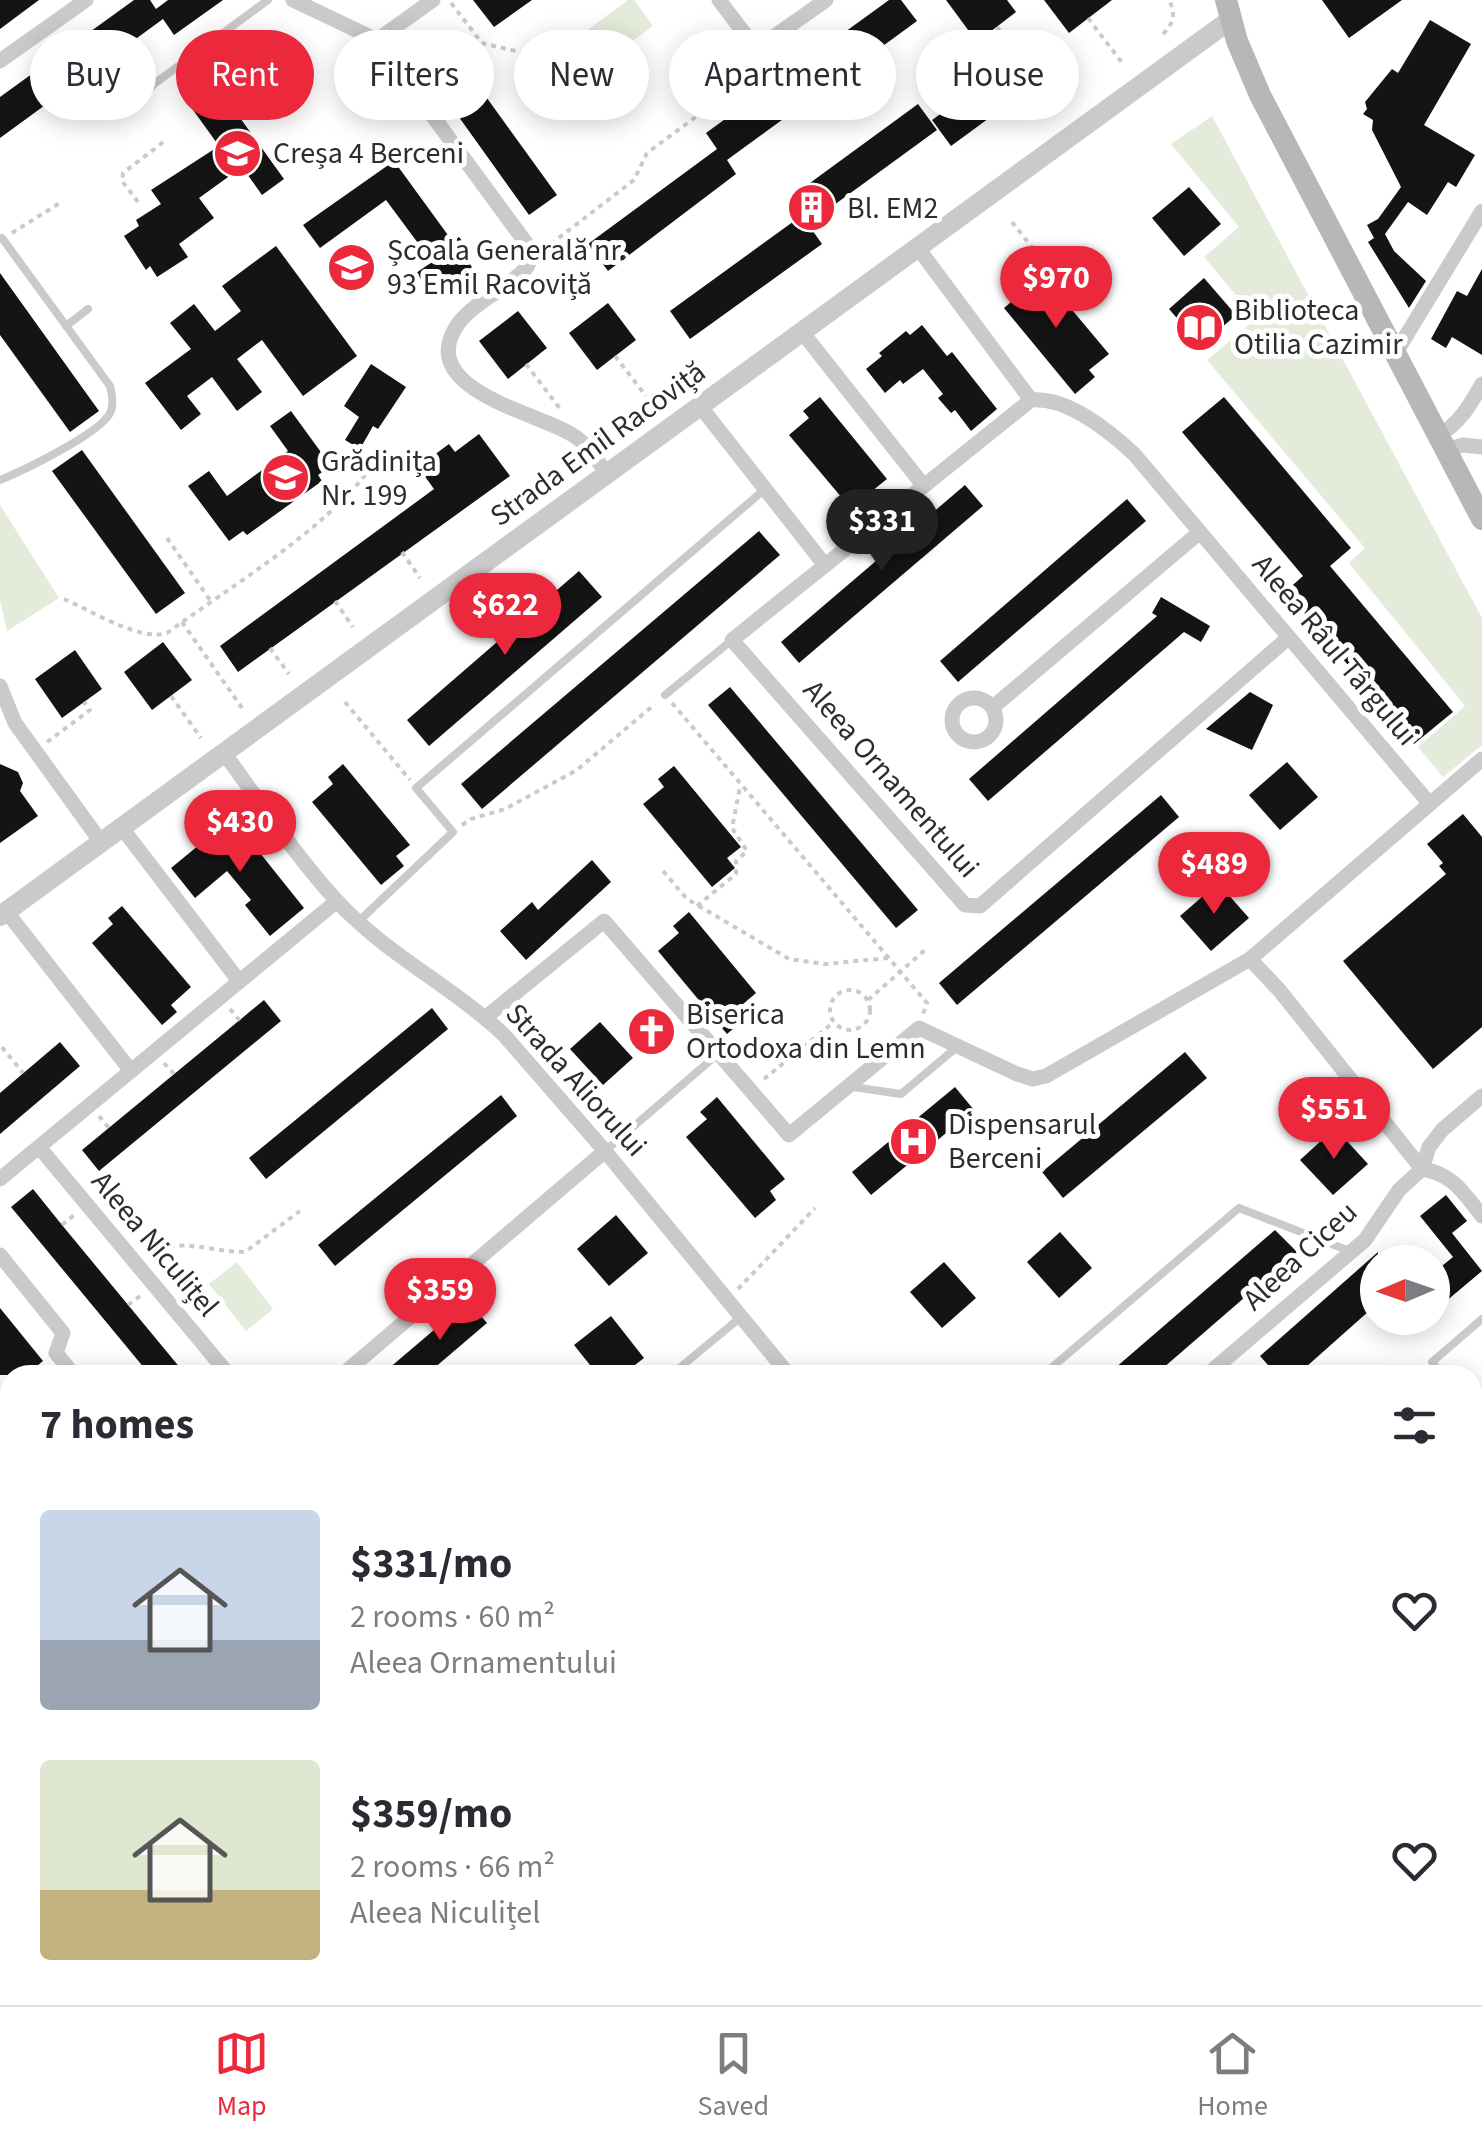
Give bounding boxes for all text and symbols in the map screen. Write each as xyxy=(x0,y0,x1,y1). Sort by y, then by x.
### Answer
chip: Buy xyxy=(30,30,156,120)
chip: Rent xyxy=(176,30,314,120)
chip: Filters xyxy=(334,30,494,120)
chip: New xyxy=(514,30,649,120)
chip: Apartment xyxy=(669,30,896,120)
chip: House xyxy=(916,30,1079,120)
school or university icon: Creșa 4 Berceni xyxy=(212,127,264,179)
place label: Creșa 4 Berceni xyxy=(273,132,464,175)
building icon: Bl. EM2 xyxy=(786,182,838,234)
place label: Bl. EM2 xyxy=(847,187,938,230)
place label: Școala Generală nr. 93 Emil Racoviță xyxy=(387,229,627,306)
school or university icon: Școala Generală nr. 93 Emil Racoviță xyxy=(326,241,378,293)
pin: $970 xyxy=(997,246,1115,331)
text: $970 xyxy=(1022,255,1090,301)
place label: Biblioteca Otilia Cazimir xyxy=(1234,289,1403,366)
library icon: Biblioteca Otilia Cazimir xyxy=(1173,301,1225,353)
street label: Strada Emil Racoviță xyxy=(481,351,715,537)
place label: Grădinița Nr. 199 xyxy=(321,440,437,517)
school or university icon: Grădinița Nr. 199 xyxy=(260,452,312,504)
pin: $331 xyxy=(823,489,941,574)
text: $331 xyxy=(848,498,916,544)
street label: Aleea Râul Târgului xyxy=(1242,545,1428,755)
pin: $622 xyxy=(446,573,564,658)
text: $622 xyxy=(471,582,539,628)
street label: Aleea Ornamentului xyxy=(793,670,989,888)
pin: $430 xyxy=(181,790,299,875)
text: $430 xyxy=(206,799,274,845)
pin: $489 xyxy=(1155,832,1273,917)
text: $489 xyxy=(1180,841,1248,887)
place label: Biserica Ortodoxa din Lemn xyxy=(686,993,926,1070)
street label: Strada Aliorului xyxy=(495,994,657,1166)
church icon: Biserica Ortodoxa din Lemn xyxy=(625,1005,677,1057)
pin: $551 xyxy=(1275,1077,1393,1162)
text: $551 xyxy=(1300,1086,1368,1132)
place label: Dispensarul Berceni xyxy=(948,1103,1096,1180)
hospital icon: Dispensarul Berceni xyxy=(887,1115,939,1167)
street label: Aleea Niculițel xyxy=(81,1162,229,1326)
street label: Aleea Ciceu xyxy=(1233,1191,1367,1321)
north arrow xyxy=(1360,1245,1450,1335)
map controls xyxy=(1360,1245,1450,1335)
pin: $359 xyxy=(381,1258,499,1343)
text: $359 xyxy=(406,1267,474,1313)
text: 7 homes xyxy=(40,1395,194,1455)
icon: filters xyxy=(1387,1398,1442,1453)
text: $331/mo xyxy=(350,1534,512,1594)
icon: home xyxy=(120,1550,240,1670)
icon: heart xyxy=(1387,1583,1442,1638)
text: 2 rooms · 60 m² xyxy=(350,1594,555,1640)
text: Aleea Ornamentului xyxy=(350,1640,617,1686)
text: $359/mo xyxy=(350,1784,512,1844)
icon: home xyxy=(120,1800,240,1920)
icon: heart xyxy=(1387,1833,1442,1888)
text: 2 rooms · 66 m² xyxy=(350,1844,555,1890)
text: Aleea Niculițel xyxy=(350,1890,540,1936)
tab: Map xyxy=(214,2026,269,2126)
tab: Saved xyxy=(697,2026,769,2126)
tab: Home xyxy=(1197,2026,1268,2126)

